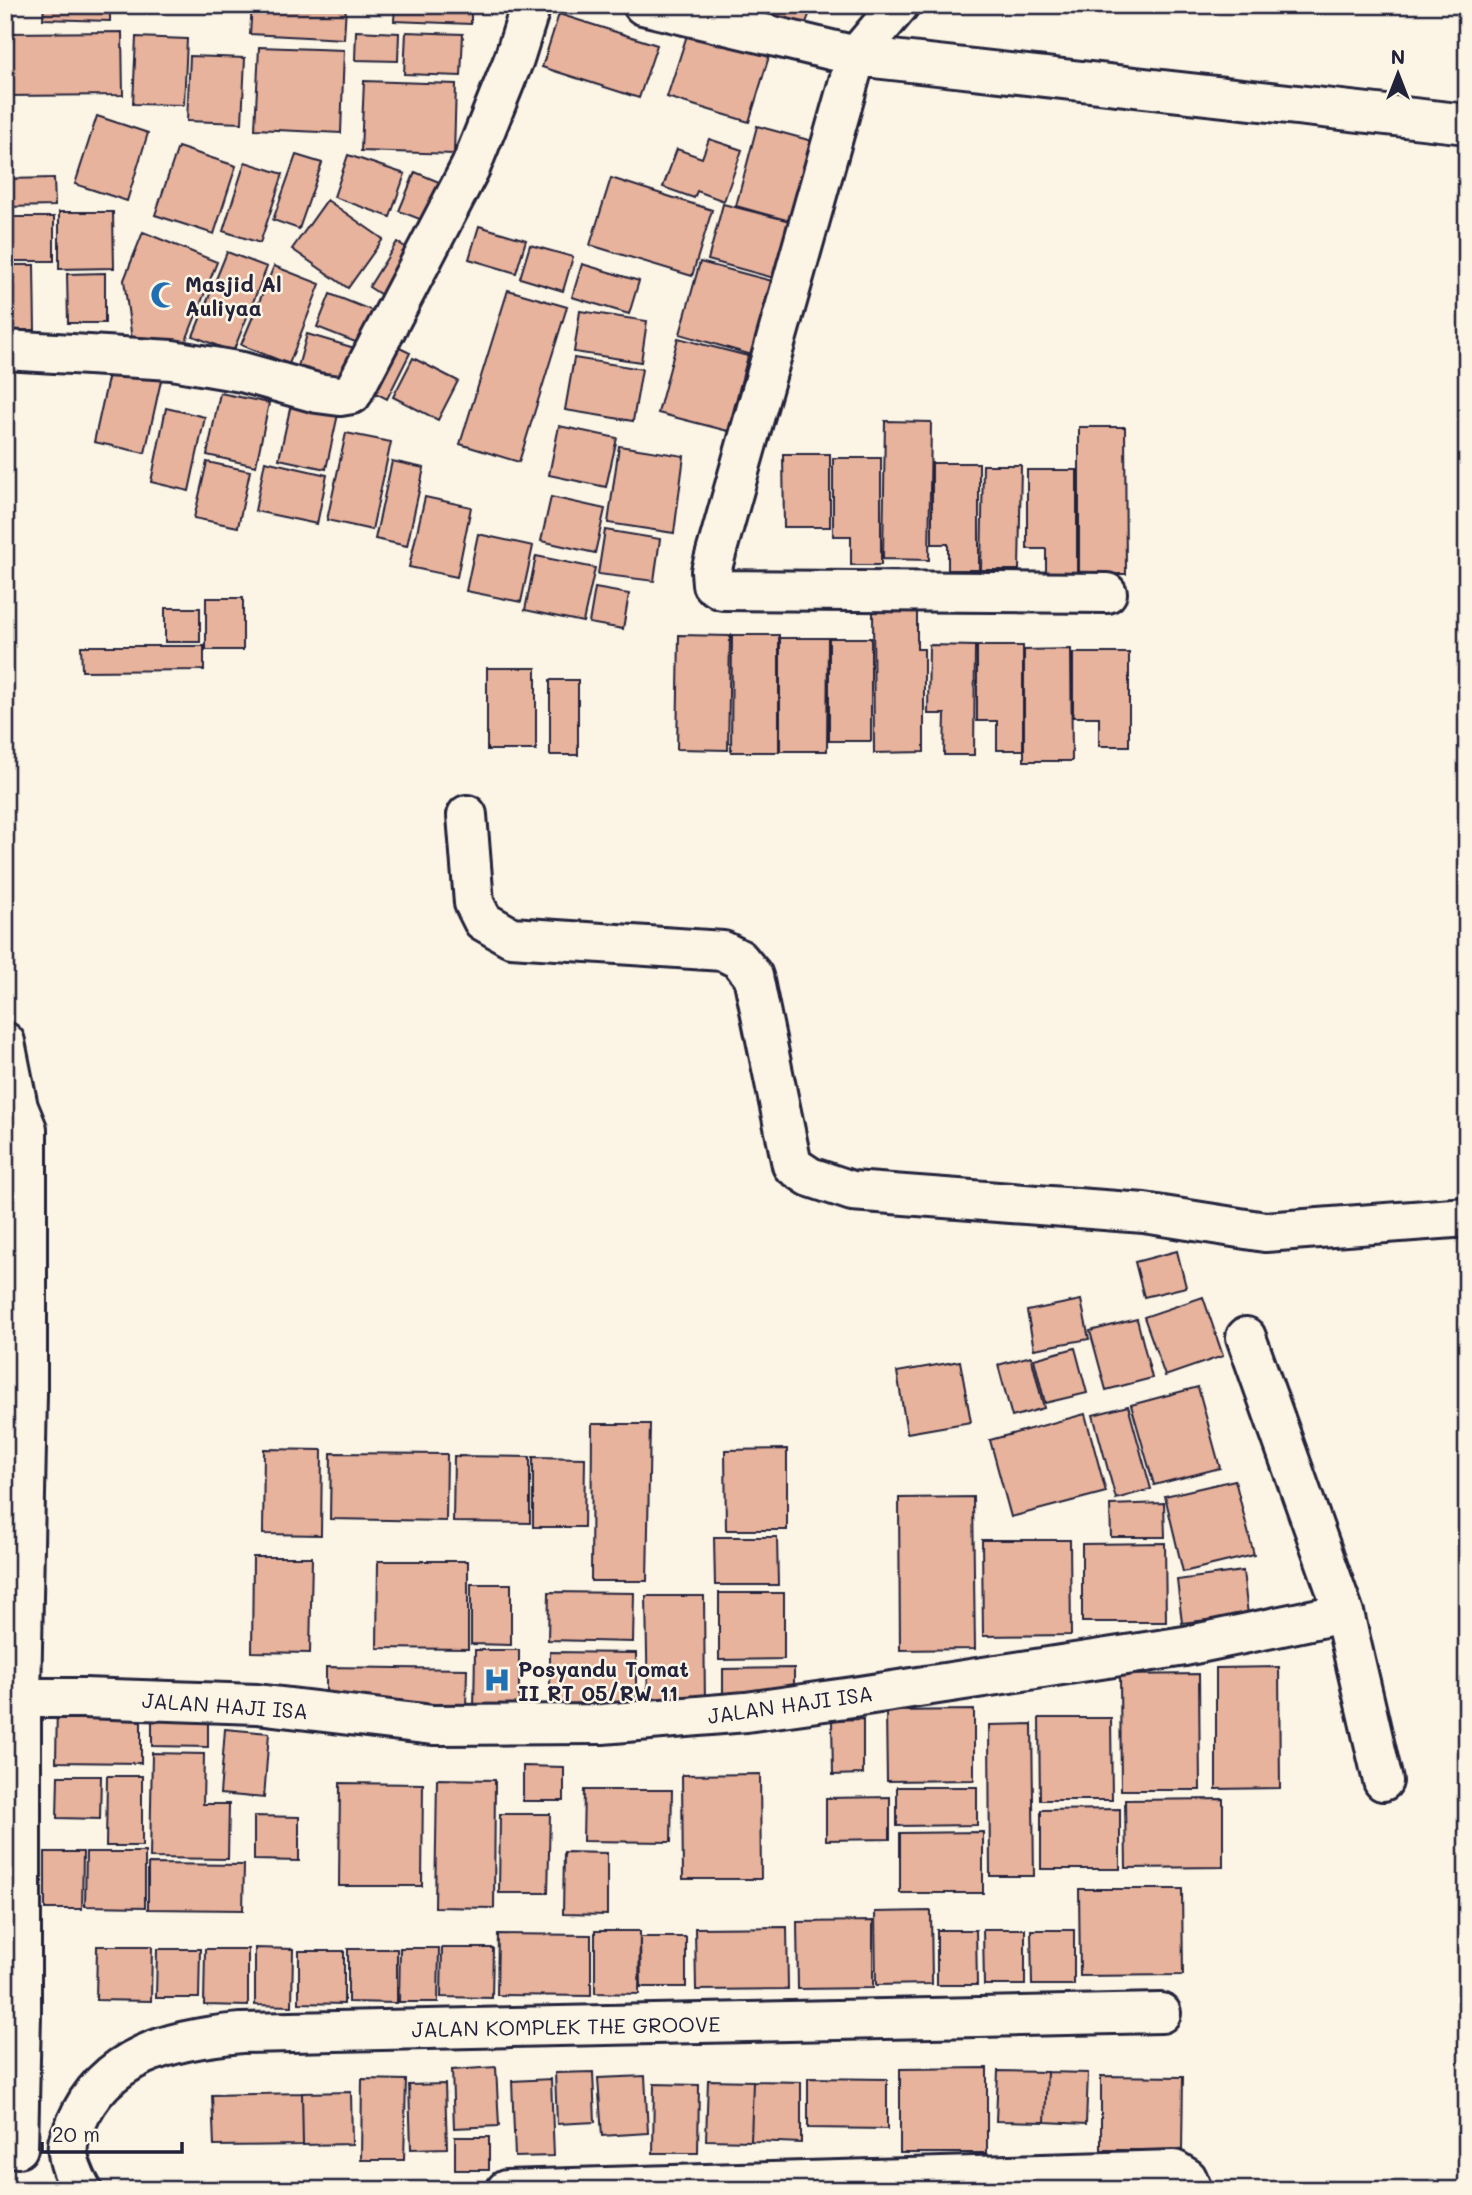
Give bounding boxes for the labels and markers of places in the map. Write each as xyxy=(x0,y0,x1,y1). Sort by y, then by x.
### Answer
place label: Masjid Al Auliyaa xyxy=(185,270,282,322)
mosque icon: Masjid Al Auliyaa xyxy=(149,280,179,310)
place label: Posyandu Tomat II RT 05/RW 11 xyxy=(518,1655,689,1706)
hospital icon: Posyandu Tomat II RT 05/RW 11 xyxy=(482,1665,512,1695)

